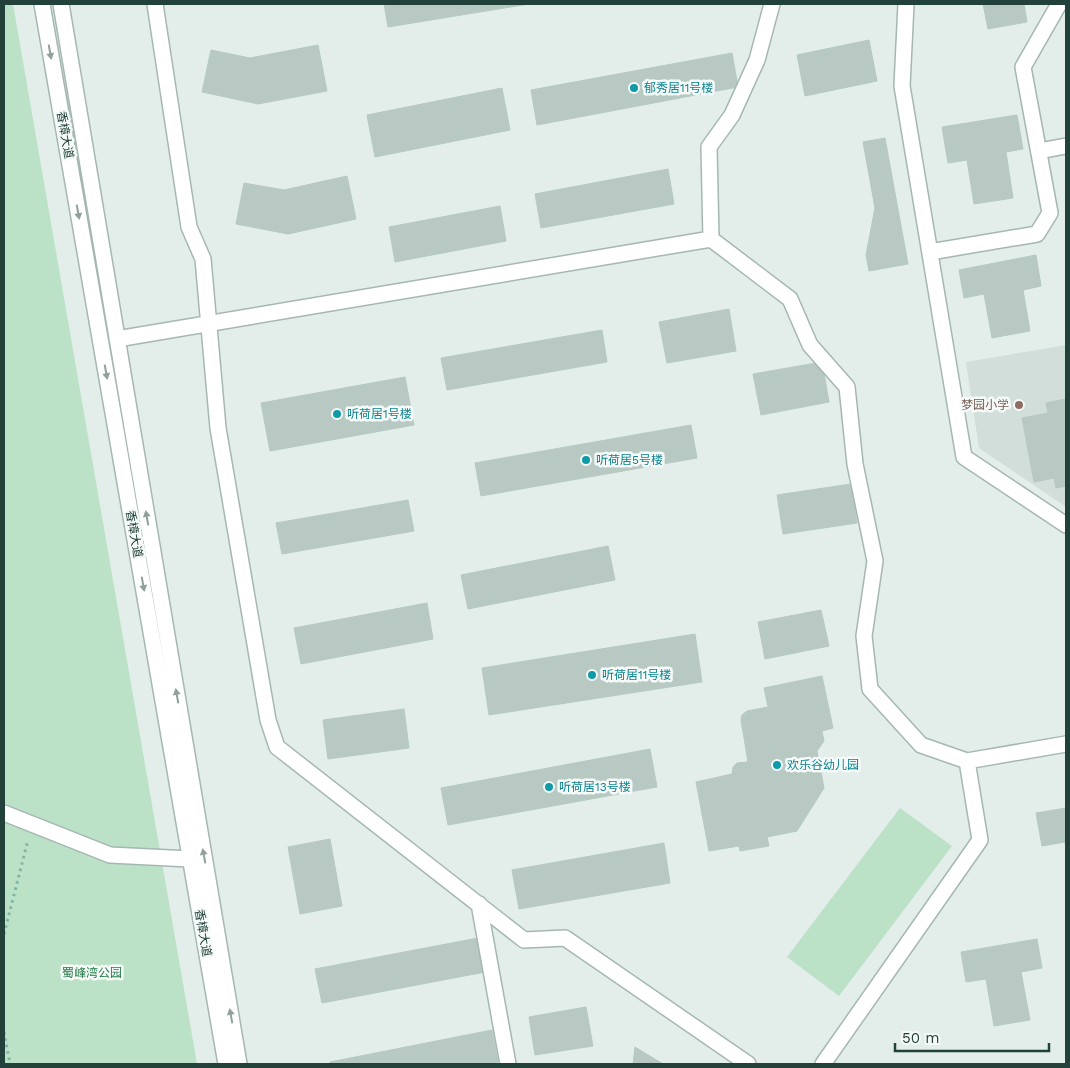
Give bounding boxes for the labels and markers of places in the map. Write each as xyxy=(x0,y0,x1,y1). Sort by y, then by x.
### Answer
place label: 郁秀居11号楼 xyxy=(644,81,713,95)
marker: 郁秀居11号楼 xyxy=(628,82,640,94)
place label: 梦园小学 xyxy=(961,398,1009,412)
marker: 梦园小学 xyxy=(1013,399,1025,411)
place label: 听荷居1号楼 xyxy=(347,407,412,421)
marker: 听荷居1号楼 xyxy=(331,408,343,420)
place label: 听荷居5号楼 xyxy=(596,453,663,467)
marker: 听荷居5号楼 xyxy=(580,454,592,466)
place label: 听荷居11号楼 xyxy=(602,668,671,682)
marker: 听荷居11号楼 xyxy=(586,669,598,681)
place label: 欢乐谷幼儿园 xyxy=(787,758,859,772)
marker: 欢乐谷幼儿园 xyxy=(771,759,783,771)
place label: 听荷居13号楼 xyxy=(559,780,631,794)
marker: 听荷居13号楼 xyxy=(543,781,555,793)

